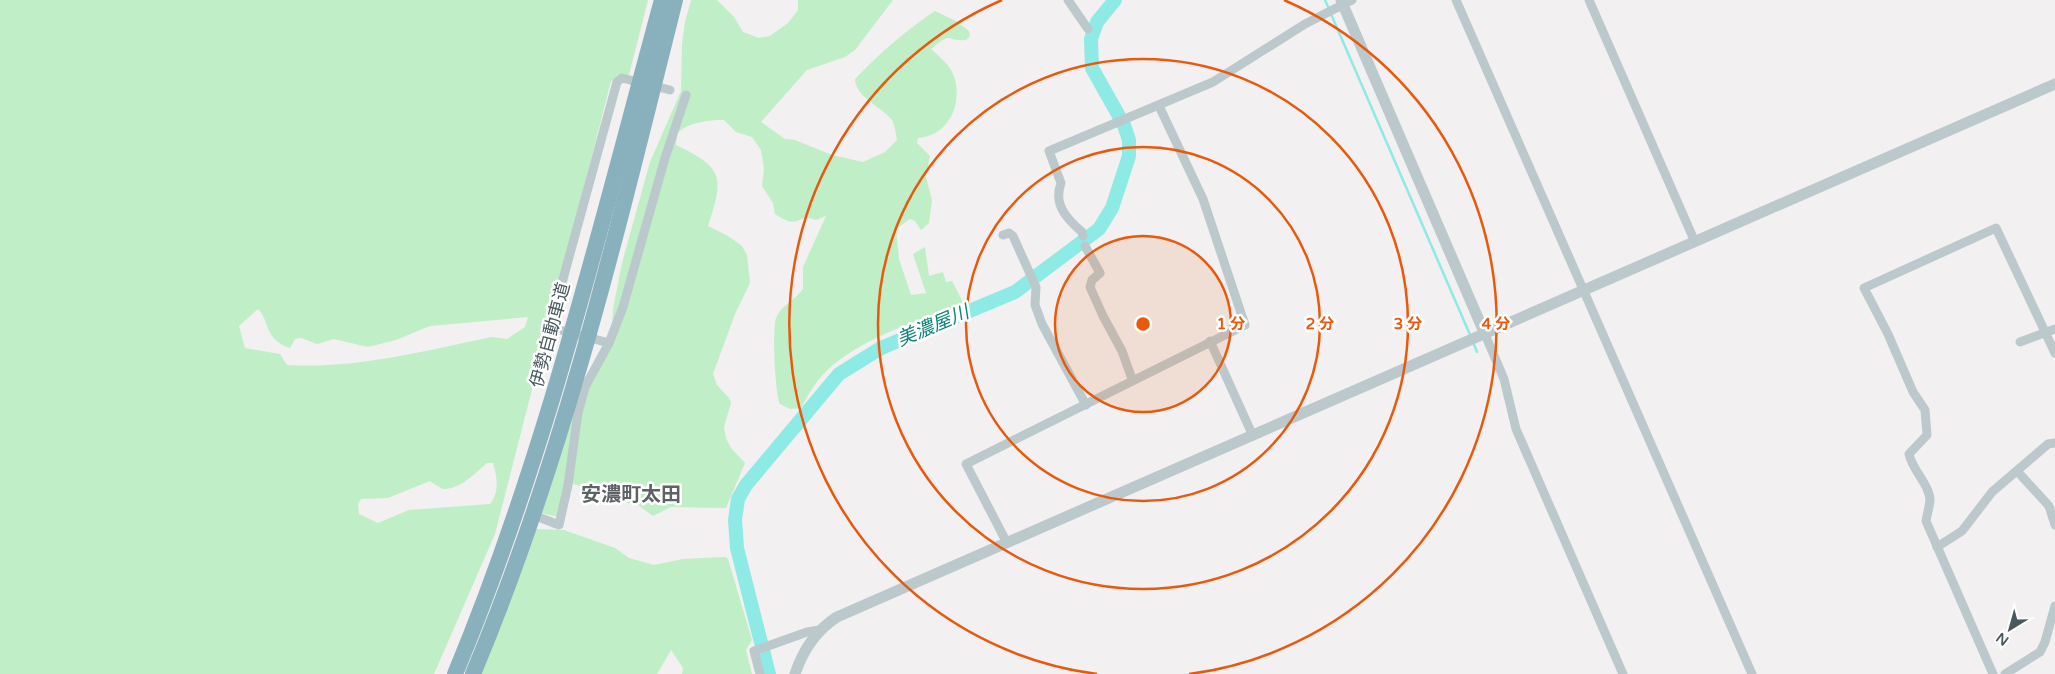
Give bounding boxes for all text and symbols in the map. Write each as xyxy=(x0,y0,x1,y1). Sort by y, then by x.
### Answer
street label: 伊勢自動車道 xyxy=(525,280,575,390)
water label: 美濃屋川 xyxy=(894,300,974,351)
centre of rings xyxy=(1134,315,1152,333)
text: 1 分 xyxy=(1217,315,1245,333)
text: 2 分 xyxy=(1306,315,1334,333)
text: 3 分 xyxy=(1394,315,1422,333)
text: 4 分 xyxy=(1482,315,1510,333)
district label: 安濃町太田 xyxy=(581,483,681,507)
north arrow xyxy=(1985,604,2035,654)
text: N xyxy=(1993,629,2012,649)

